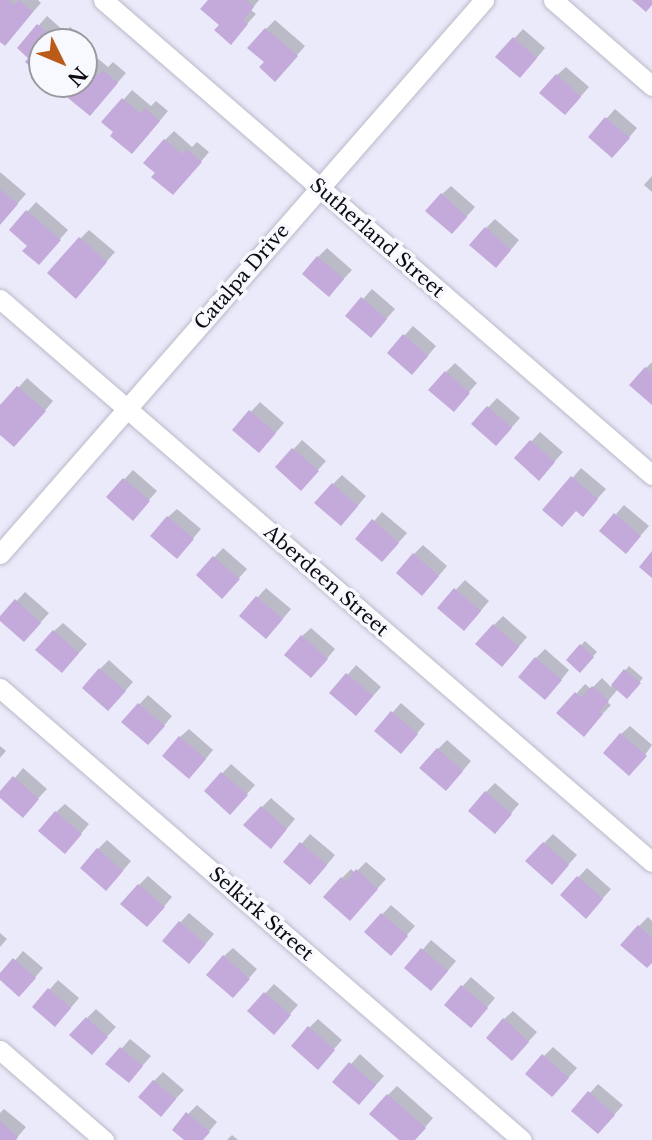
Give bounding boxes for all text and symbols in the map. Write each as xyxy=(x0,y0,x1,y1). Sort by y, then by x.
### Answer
north arrow xyxy=(28,28,98,98)
text: N xyxy=(63,62,92,91)
street label: Sutherland Street xyxy=(305,173,449,303)
street label: Catalpa Drive xyxy=(190,219,294,335)
street label: Aberdeen Street xyxy=(259,521,393,641)
street label: Selkirk Street xyxy=(204,862,318,966)

